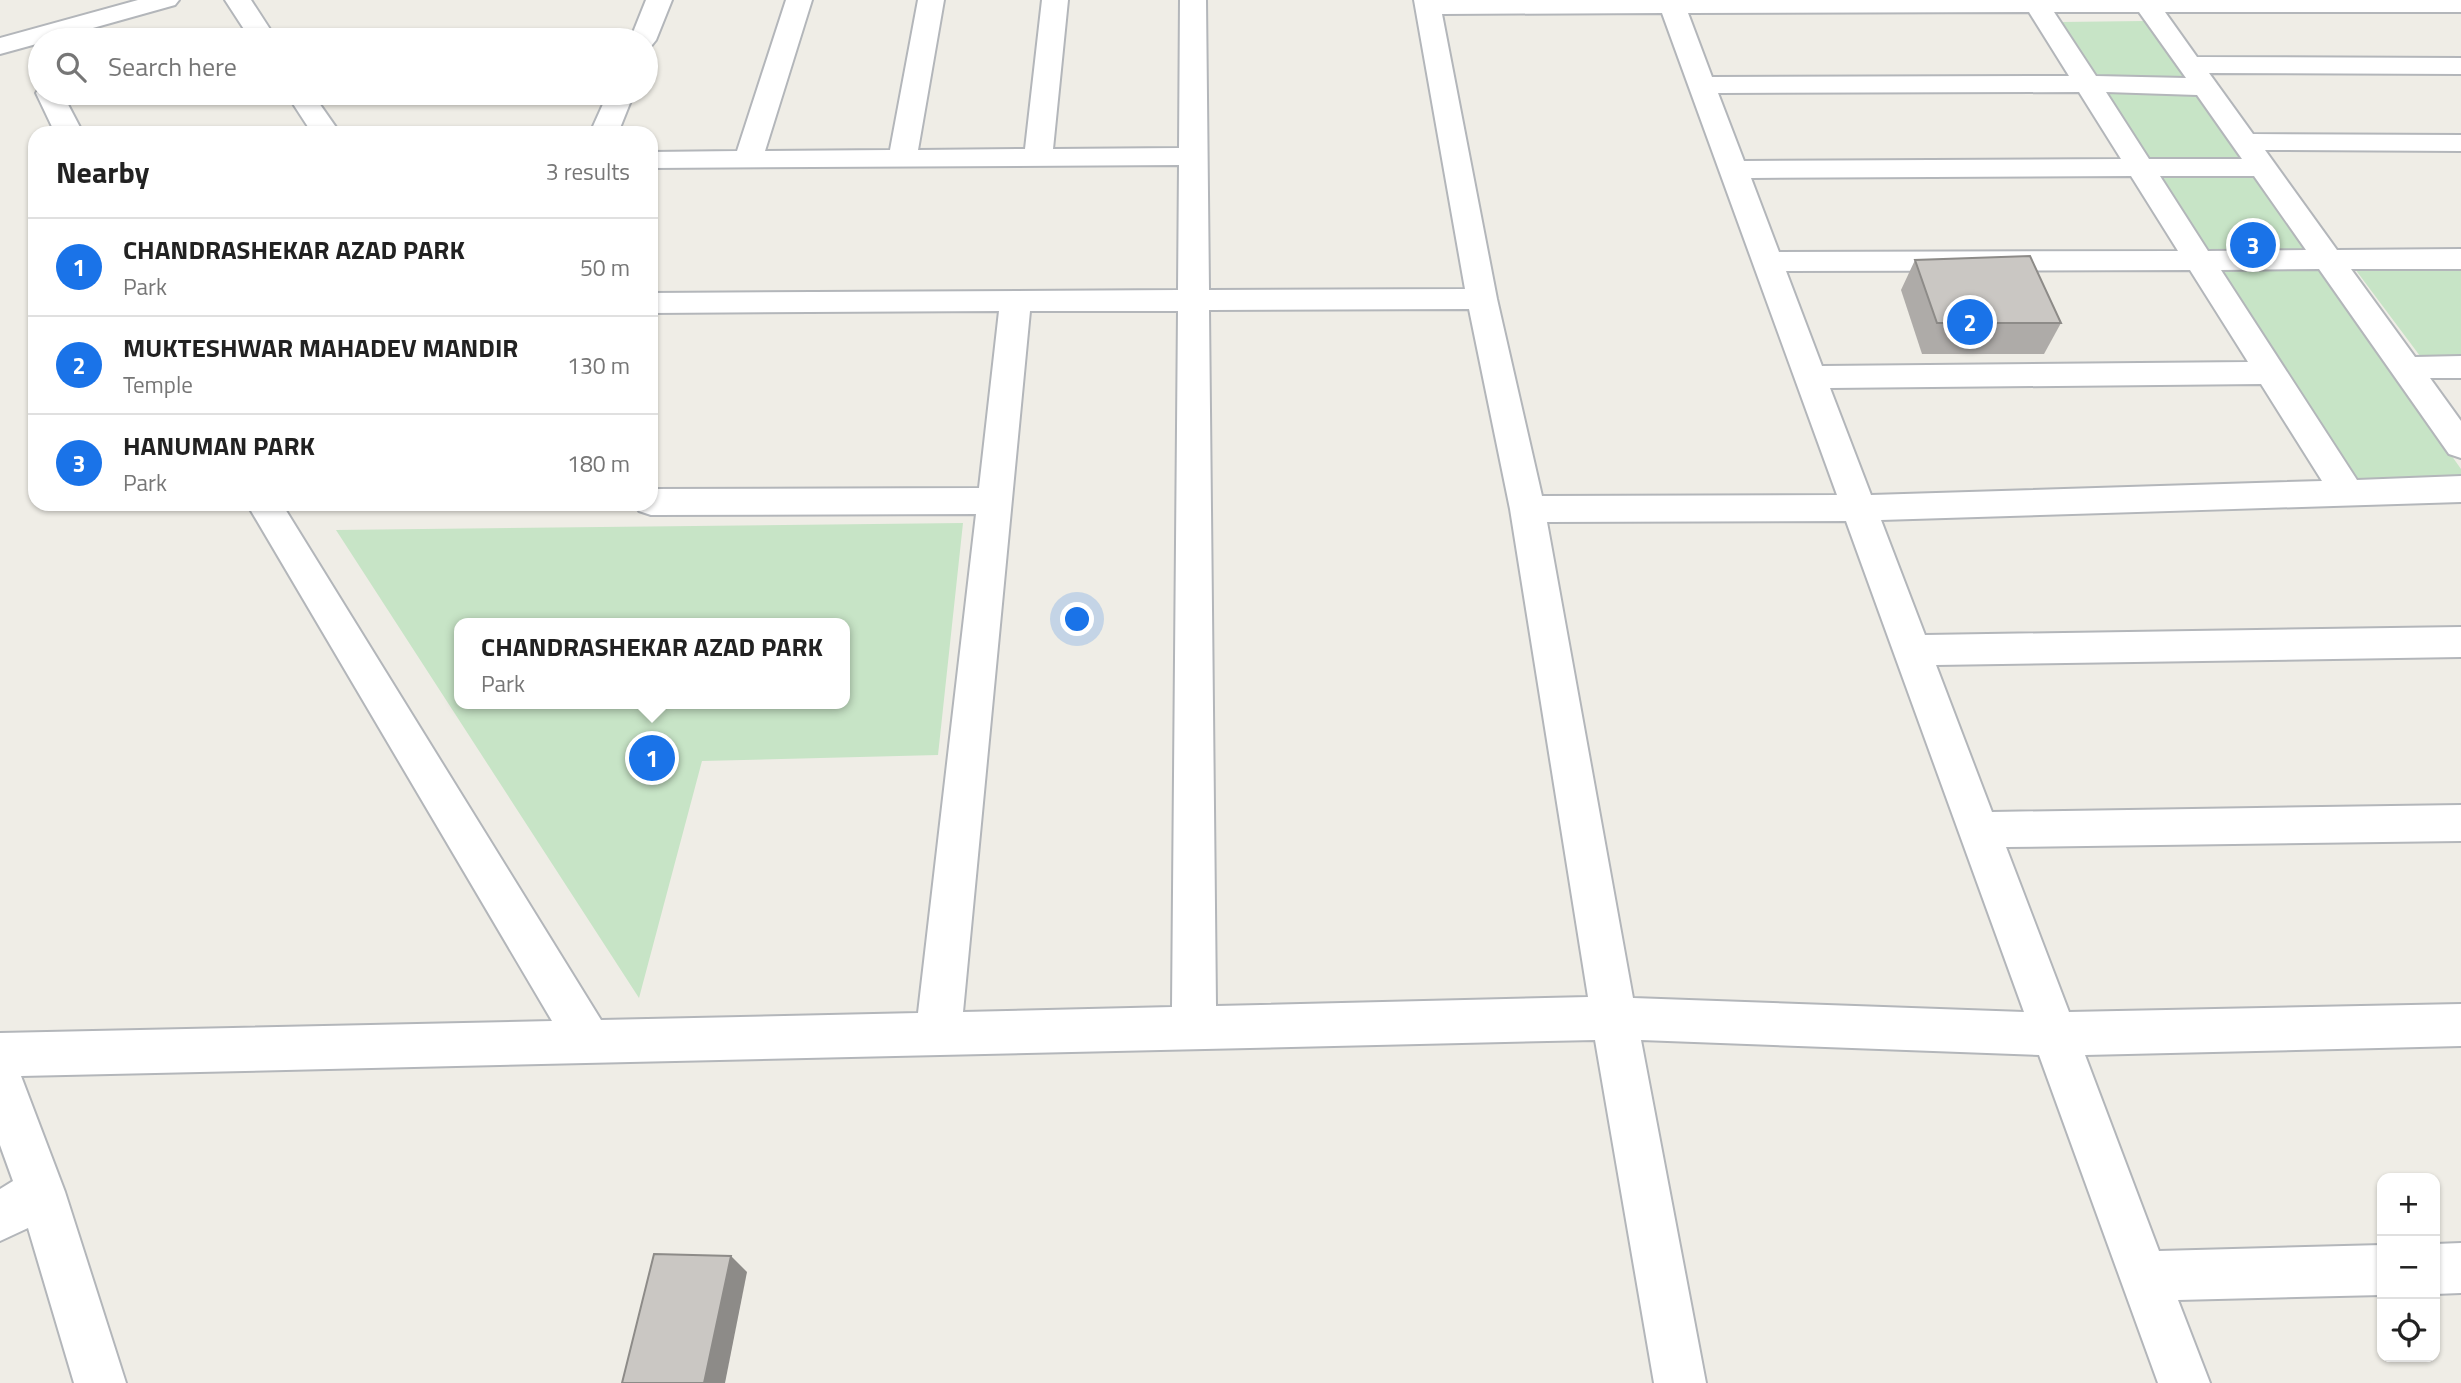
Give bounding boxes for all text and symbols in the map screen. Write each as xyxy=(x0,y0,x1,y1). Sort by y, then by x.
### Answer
search box xyxy=(28,28,658,105)
text: Search here xyxy=(108,47,237,86)
icon: search xyxy=(52,48,90,86)
text: Nearby xyxy=(56,149,149,195)
text: 3 results xyxy=(546,154,630,189)
pin: 3 xyxy=(2230,219,2276,271)
text: CHANDRASHEKAR AZAD PARK xyxy=(123,230,465,269)
text: 1 xyxy=(73,250,85,285)
text: 50 m xyxy=(580,250,630,285)
text: Park xyxy=(123,269,167,304)
pin: 2 xyxy=(1947,296,1993,348)
text: MUKTESHWAR MAHADEV MANDIR xyxy=(123,328,518,367)
text: 2 xyxy=(73,348,85,383)
text: 130 m xyxy=(567,348,630,383)
text: Temple xyxy=(123,367,193,402)
text: HANUMAN PARK xyxy=(123,426,315,465)
text: 3 xyxy=(73,446,85,481)
text: 180 m xyxy=(567,446,630,481)
text: Park xyxy=(123,465,167,500)
your location xyxy=(1060,602,1094,636)
popup xyxy=(454,618,850,709)
text: CHANDRASHEKAR AZAD PARK xyxy=(481,627,823,666)
text: Park xyxy=(481,666,525,701)
pin: 1 xyxy=(629,732,675,784)
map controls xyxy=(2377,1173,2440,1362)
button: + xyxy=(2377,1173,2440,1236)
button: − xyxy=(2377,1236,2440,1299)
button: locate xyxy=(2377,1299,2440,1362)

